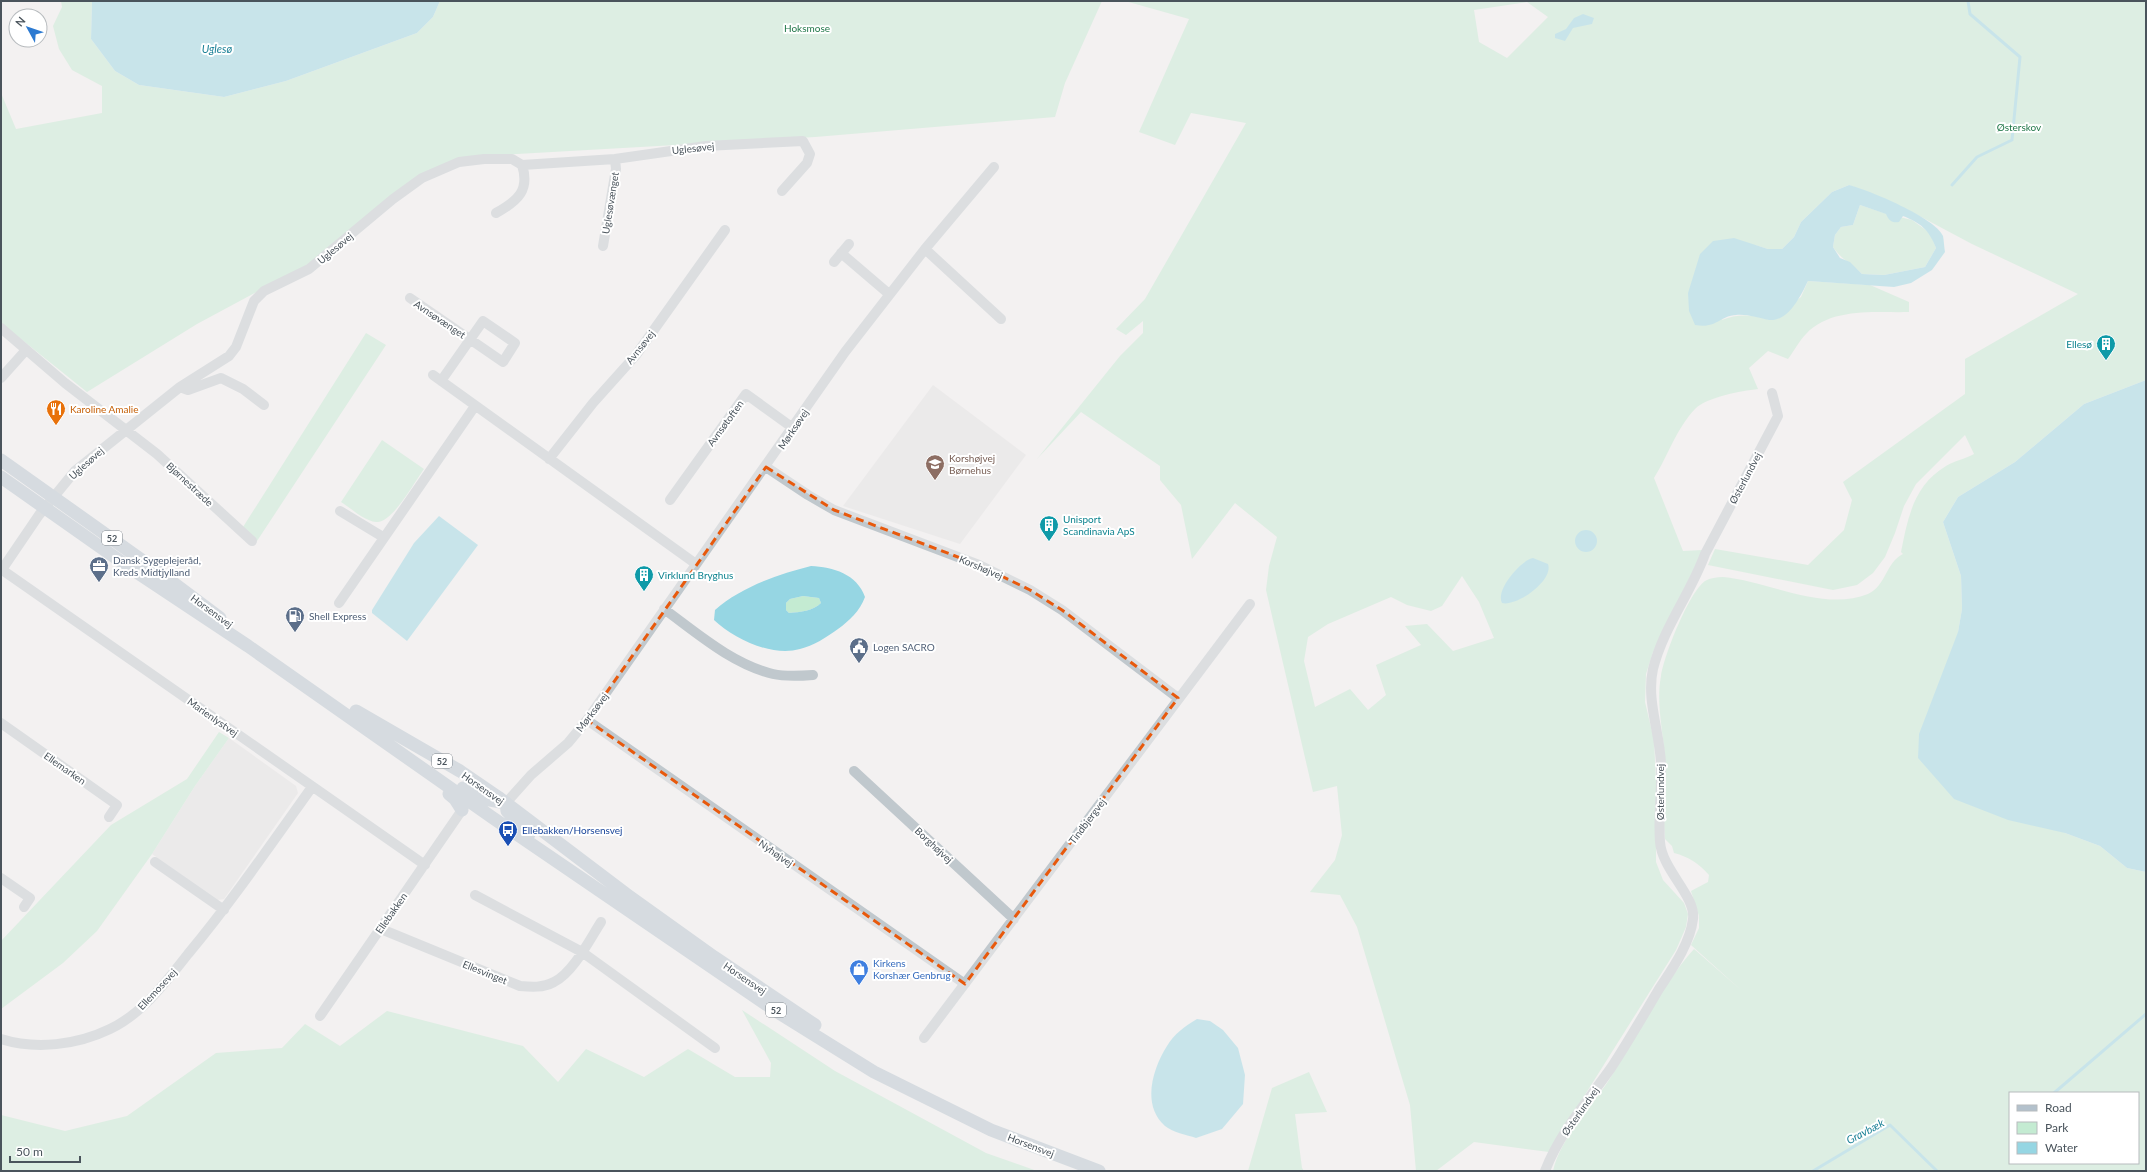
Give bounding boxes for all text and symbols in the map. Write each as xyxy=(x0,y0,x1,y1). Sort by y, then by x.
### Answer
north arrow xyxy=(8,8,48,48)
text: N xyxy=(12,14,28,29)
park label: Hoksmose xyxy=(784,22,830,34)
water label: Uglesø xyxy=(202,42,233,55)
park label: Østerskov xyxy=(1997,121,2042,133)
street label: Uglesøvej xyxy=(671,140,715,156)
street label: Uglesøvænget xyxy=(599,171,621,235)
street label: Uglesøvej xyxy=(315,230,355,266)
street label: Avnsøvænget xyxy=(412,297,468,341)
street label: Avnsøvej xyxy=(623,328,657,366)
building icon: Ellesø xyxy=(2095,333,2117,361)
place label: Ellesø xyxy=(2066,338,2092,350)
restaurant icon: Karoline Amalie xyxy=(45,398,67,426)
street label: Avnsøtoften xyxy=(704,398,746,448)
place label: Karoline Amalie xyxy=(70,403,139,415)
street label: Mørksøvej xyxy=(775,407,811,451)
street label: Uglesøvej xyxy=(66,444,106,482)
street label: Østerlundvej xyxy=(1726,450,1764,506)
place label: Korshøjvej Børnehus xyxy=(949,452,995,476)
school or university icon: Korshøjvej Børnehus xyxy=(924,453,946,481)
street label: Bjørnestræde xyxy=(164,459,216,509)
place label: Unisport Scandinavia ApS xyxy=(1063,513,1135,537)
building icon: Unisport Scandinavia ApS xyxy=(1038,514,1060,542)
road number: 52 xyxy=(102,531,122,545)
street label: Korshøjvej xyxy=(957,552,1005,582)
place label: Dansk Sygeplejeråd, Kreds Midtjylland xyxy=(113,554,201,578)
office icon: Dansk Sygeplejeråd, Kreds Midtjylland xyxy=(88,555,110,583)
building icon: Virklund Bryghus xyxy=(633,564,655,592)
place label: Virklund Bryghus xyxy=(658,569,733,581)
street label: Horsensvej xyxy=(189,592,235,630)
fuel station icon: Shell Express xyxy=(284,605,306,633)
place label: Shell Express xyxy=(309,610,366,622)
public building icon: Logen SACRO xyxy=(848,636,870,664)
place label: Logen SACRO xyxy=(873,641,935,653)
street label: Mørksøvej xyxy=(573,690,611,734)
street label: Marienlystvej xyxy=(185,695,241,739)
street label: Ellemarken xyxy=(42,749,88,787)
road number: 52 xyxy=(432,754,452,768)
street label: Østerlundvej xyxy=(1654,764,1666,820)
street label: Horsensvej xyxy=(460,769,506,807)
street label: Tindbjergvej xyxy=(1066,796,1108,846)
bus stop icon: Ellebakken/Horsensvej xyxy=(497,819,519,847)
place label: Ellebakken/Horsensvej xyxy=(522,824,622,836)
street label: Borghøjvej xyxy=(913,825,955,865)
street label: Nyhøjvej xyxy=(757,837,795,869)
street label: Ellebakken xyxy=(373,890,409,936)
place label: Kirkens Korshær Genbrug xyxy=(873,957,951,981)
street label: Ellesvinget xyxy=(461,958,509,987)
shop icon: Kirkens Korshær Genbrug xyxy=(848,958,870,986)
street label: Horsensvej xyxy=(721,959,769,997)
street label: Ellemosevej xyxy=(135,966,179,1012)
road number: 52 xyxy=(766,1003,786,1017)
street label: Østerlundvej xyxy=(1559,1084,1601,1138)
legend xyxy=(2009,1092,2139,1164)
text: Road xyxy=(2045,1100,2072,1115)
water label: Gravbæk xyxy=(1844,1115,1887,1146)
text: Park xyxy=(2045,1120,2069,1135)
street label: Horsensvej xyxy=(1006,1131,1056,1159)
scale bar xyxy=(10,1138,80,1164)
text: Water xyxy=(2045,1140,2078,1155)
text: 50 m xyxy=(16,1144,43,1159)

